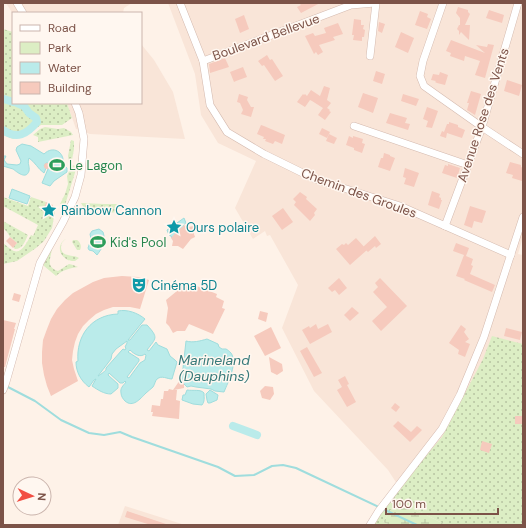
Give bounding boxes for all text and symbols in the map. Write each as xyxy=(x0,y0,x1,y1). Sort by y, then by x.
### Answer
street label: Boulevard Bellevue xyxy=(210,10,322,64)
legend xyxy=(12,12,142,104)
text: Road xyxy=(48,20,76,36)
text: Park xyxy=(48,40,72,56)
street label: Avenue Rose des Vents xyxy=(453,46,513,184)
text: Water xyxy=(48,60,82,76)
text: Building xyxy=(48,80,92,96)
sports icon: Le Lagon xyxy=(48,156,66,174)
place label: Le Lagon xyxy=(69,157,123,174)
street label: Chemin des Groules xyxy=(299,164,419,222)
place icon: Rainbow Cannon xyxy=(40,201,58,219)
place label: Rainbow Cannon xyxy=(61,202,162,219)
place icon: Ours polaire xyxy=(165,218,183,236)
place label: Ours polaire xyxy=(186,219,259,236)
sports icon: Kid's Pool xyxy=(89,233,107,251)
place label: Kid's Pool xyxy=(110,234,166,251)
theatre icon: Cinéma 5D xyxy=(130,276,148,294)
place label: Cinéma 5D xyxy=(151,277,217,294)
water label: Marineland (Dauphins) xyxy=(178,351,250,385)
north arrow xyxy=(12,476,52,516)
scale bar xyxy=(386,490,498,516)
text: N xyxy=(35,492,49,501)
text: 100 m xyxy=(392,496,426,512)

